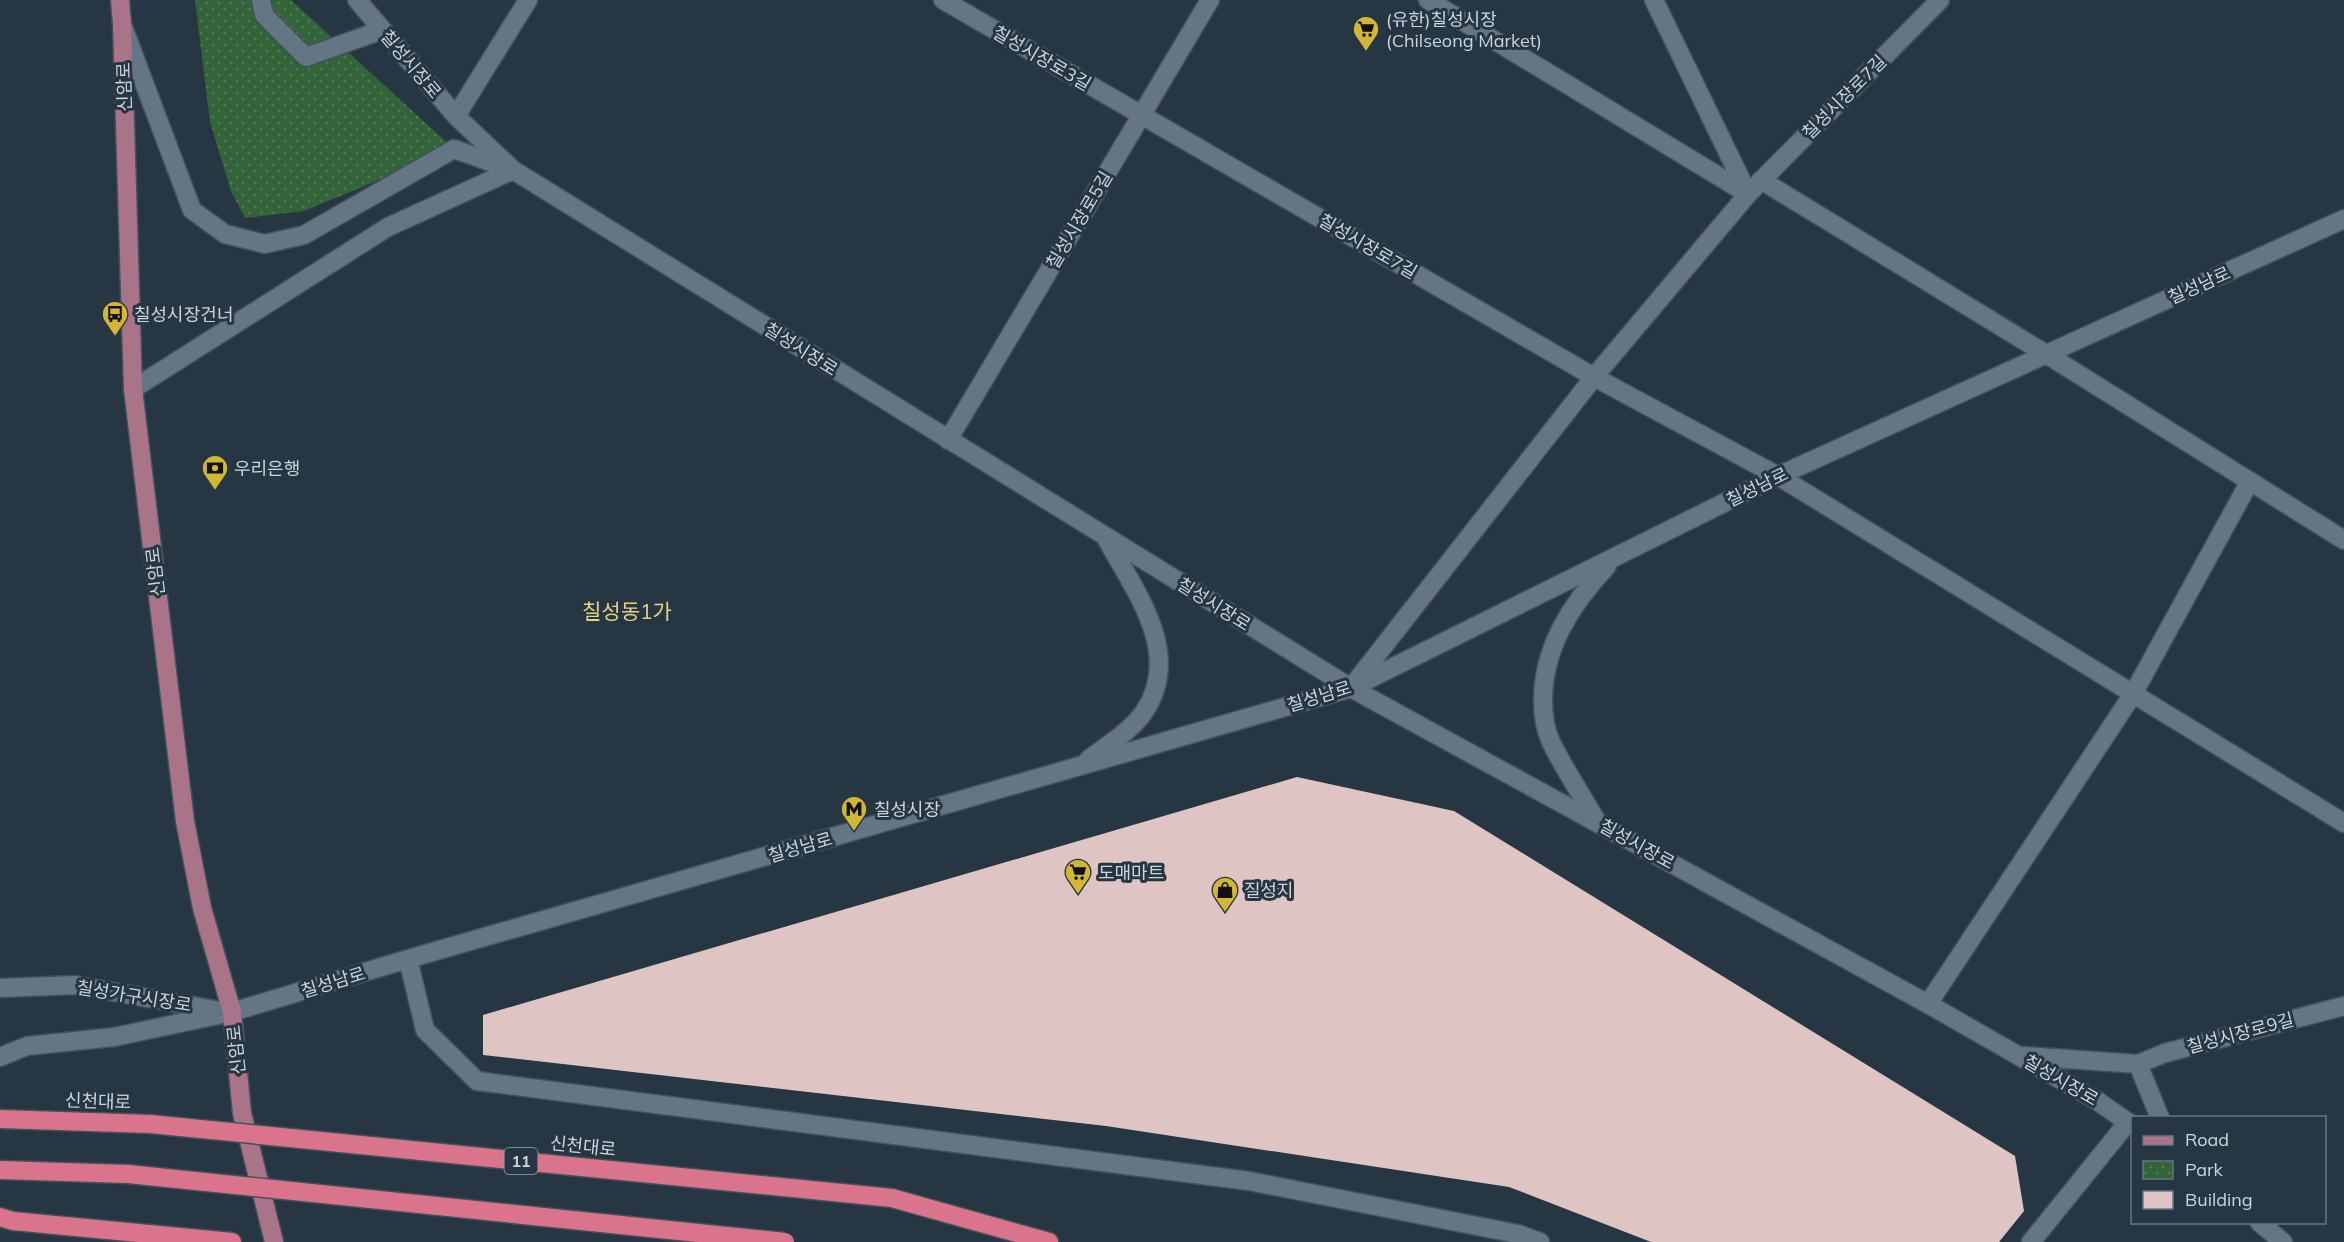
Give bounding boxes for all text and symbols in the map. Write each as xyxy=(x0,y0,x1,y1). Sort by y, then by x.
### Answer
place label: (유한)칠성시장 (Chilseong Market) xyxy=(1386,8,1542,52)
supermarket icon: (유한)칠성시장 (Chilseong Market) xyxy=(1351,14,1381,52)
street label: 칠성시장로3길 xyxy=(989,20,1095,96)
street label: 칠성시장로 xyxy=(376,25,446,103)
street label: 칠성시장로7길 xyxy=(1797,50,1891,144)
street label: 신암로 xyxy=(112,62,136,112)
street label: 칠성시장로5길 xyxy=(1041,167,1117,273)
street label: 칠성시장로7길 xyxy=(1315,208,1421,284)
street label: 칠성남로 xyxy=(2164,261,2234,309)
bus stop icon: 칠성시장건너 xyxy=(100,299,130,337)
place label: 칠성시장건너 xyxy=(134,303,233,326)
street label: 칠성시장로 xyxy=(760,317,842,381)
bank icon: 우리은행 xyxy=(200,453,230,491)
place label: 우리은행 xyxy=(234,457,300,480)
street label: 칠성남로 xyxy=(1722,462,1792,512)
street label: 신암로 xyxy=(141,546,169,598)
street label: 칠성시장로 xyxy=(1173,572,1255,636)
district label: 칠성동1가 xyxy=(582,598,672,624)
street label: 칠성남로 xyxy=(1284,675,1354,717)
metro station icon: 칠성시장 xyxy=(839,794,869,832)
place label: 칠성시장 xyxy=(874,798,940,821)
street label: 칠성시장로 xyxy=(1595,814,1679,874)
street label: 칠성남로 xyxy=(765,827,835,867)
supermarket icon: 도매마트 xyxy=(1063,857,1093,895)
place label: 도매마트 xyxy=(1098,861,1164,884)
shop icon: 질성지 xyxy=(1210,875,1240,913)
place label: 질성지 xyxy=(1244,879,1294,902)
street label: 칠성남로 xyxy=(298,961,368,1003)
street label: 칠성가구시장로 xyxy=(75,976,193,1016)
street label: 칠성시장로9길 xyxy=(2184,1008,2296,1058)
street label: 신암로 xyxy=(222,1024,250,1076)
street label: 칠성시장로 xyxy=(2019,1049,2103,1111)
street label: 신천대로 xyxy=(64,1088,132,1114)
legend xyxy=(2131,1116,2326,1224)
text: Road xyxy=(2185,1128,2229,1151)
street label: 신천대로 xyxy=(549,1131,617,1161)
road number: 11 xyxy=(504,1148,538,1174)
text: Park xyxy=(2185,1158,2224,1181)
text: Building xyxy=(2185,1188,2253,1211)

